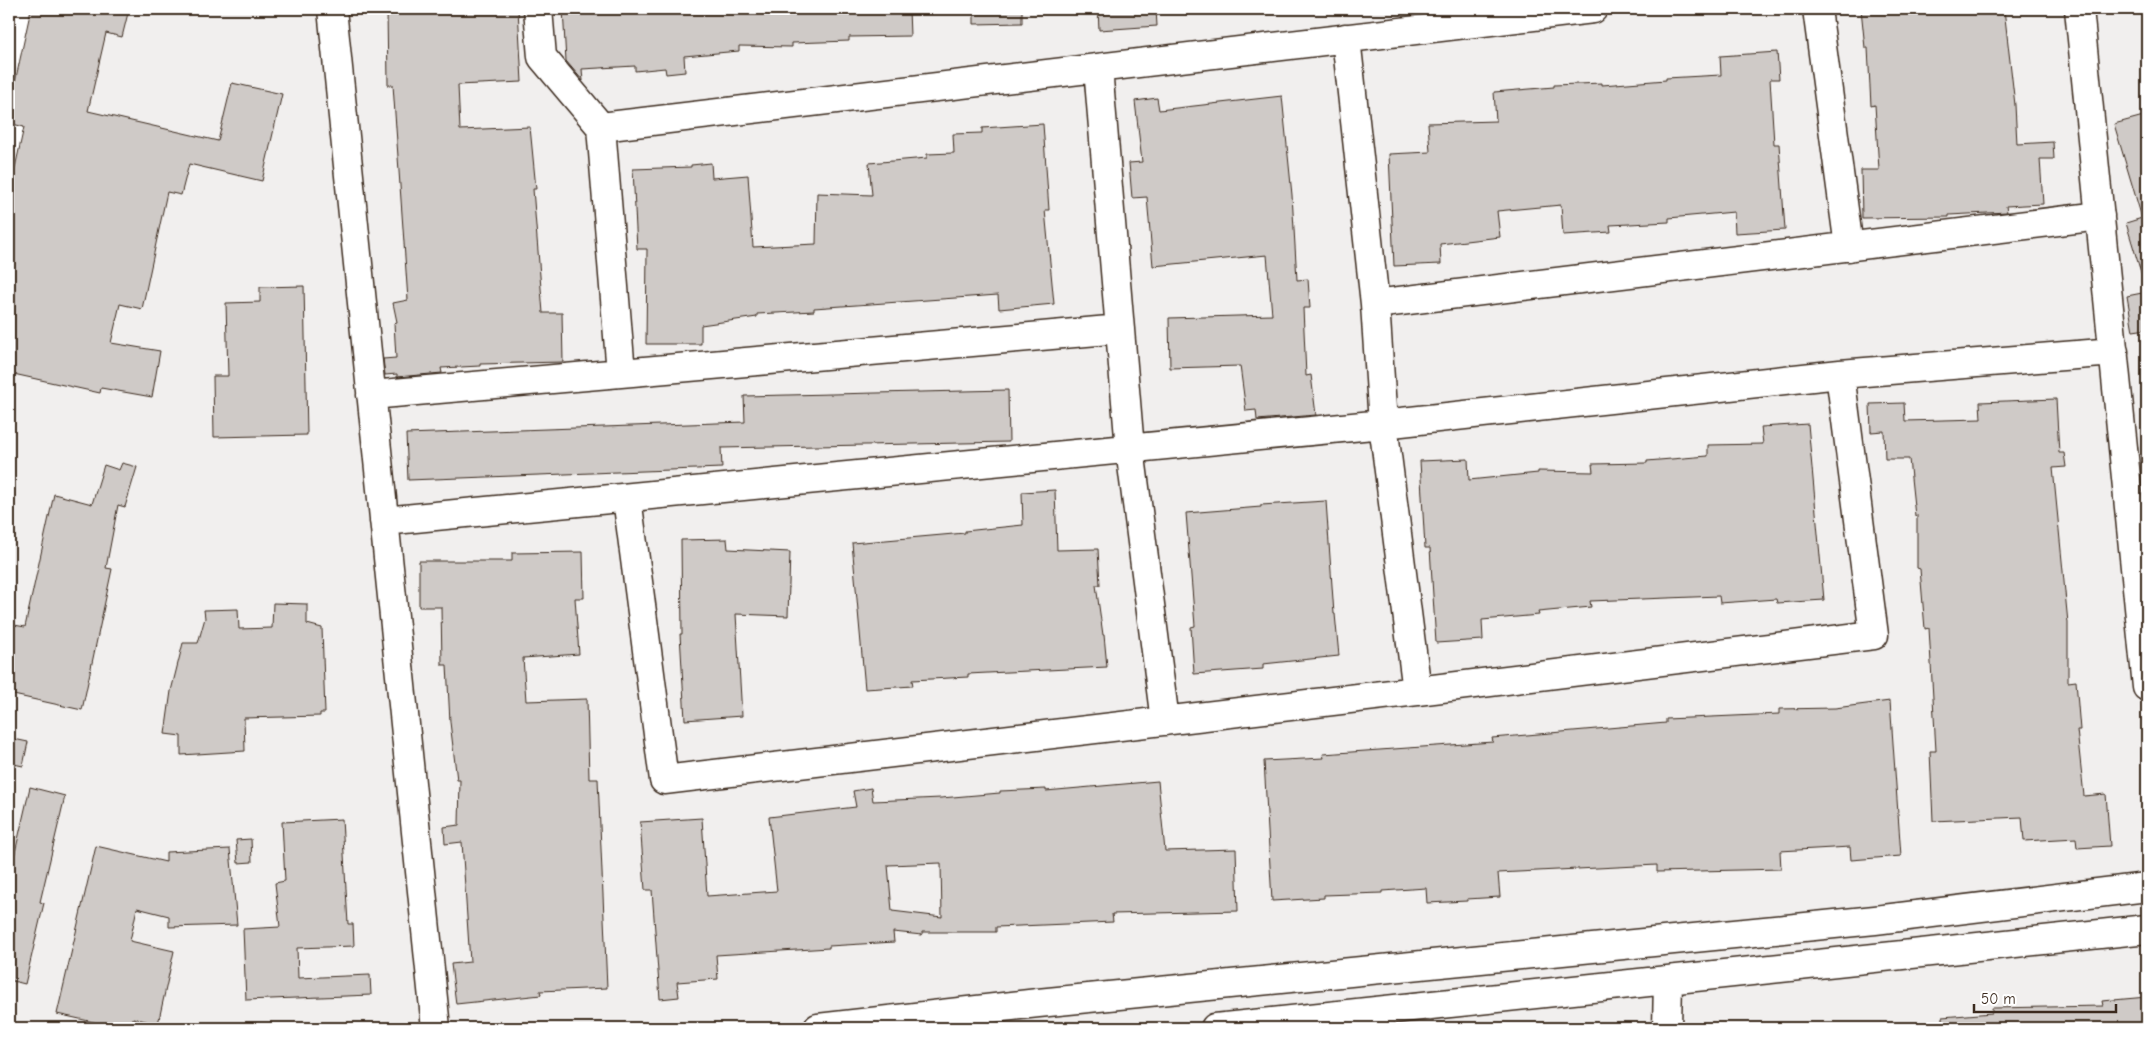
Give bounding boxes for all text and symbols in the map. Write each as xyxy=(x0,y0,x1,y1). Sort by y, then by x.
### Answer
scale bar xyxy=(1974,982,2116,1014)
text: 50 m xyxy=(1981,990,2016,1008)

